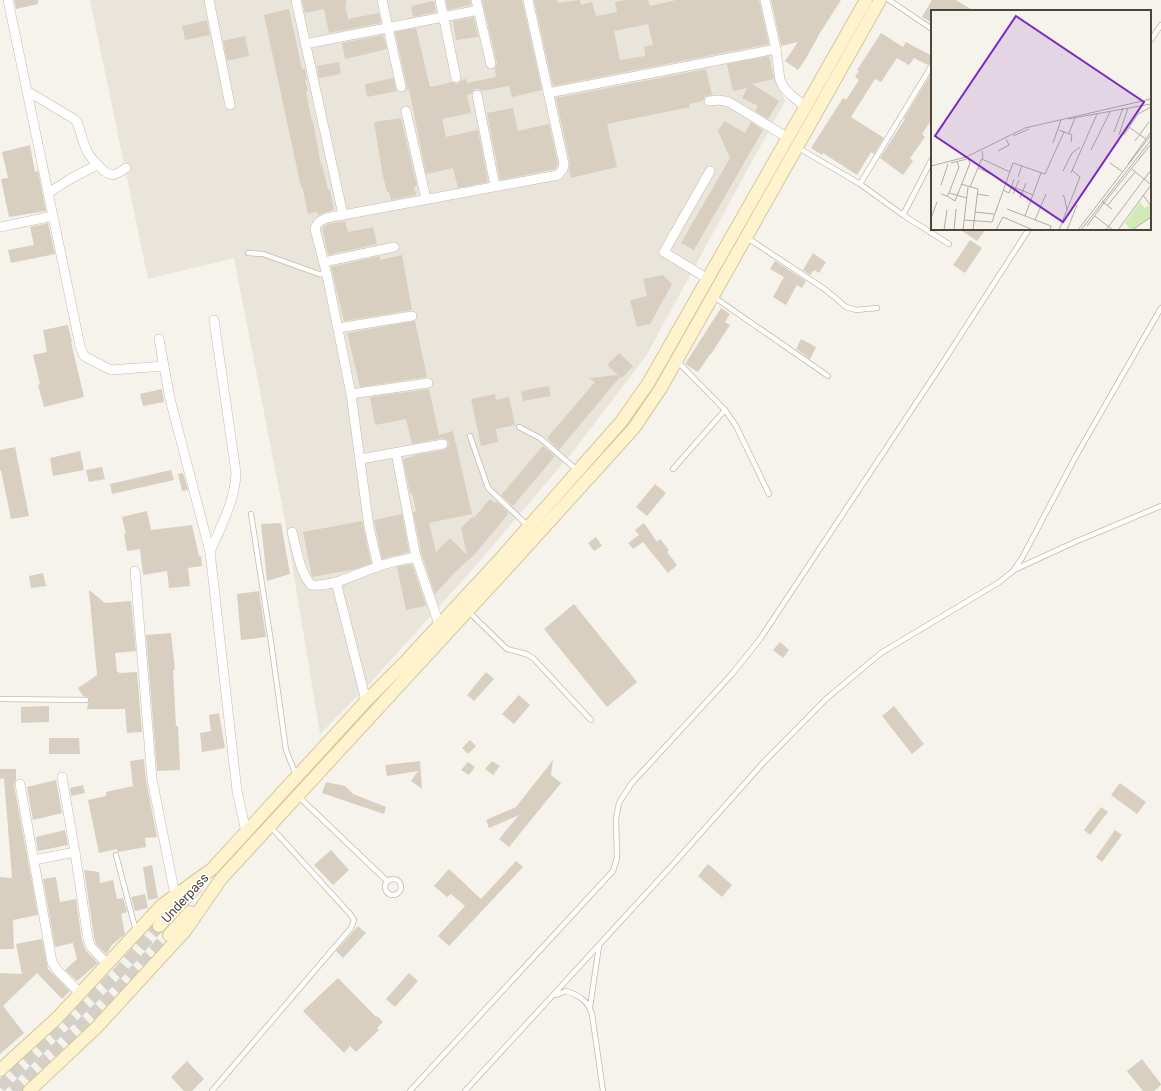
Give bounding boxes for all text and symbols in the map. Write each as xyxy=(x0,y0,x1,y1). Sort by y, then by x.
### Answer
inset map xyxy=(931,10,1151,230)
street label: Underpass xyxy=(158,870,212,926)

